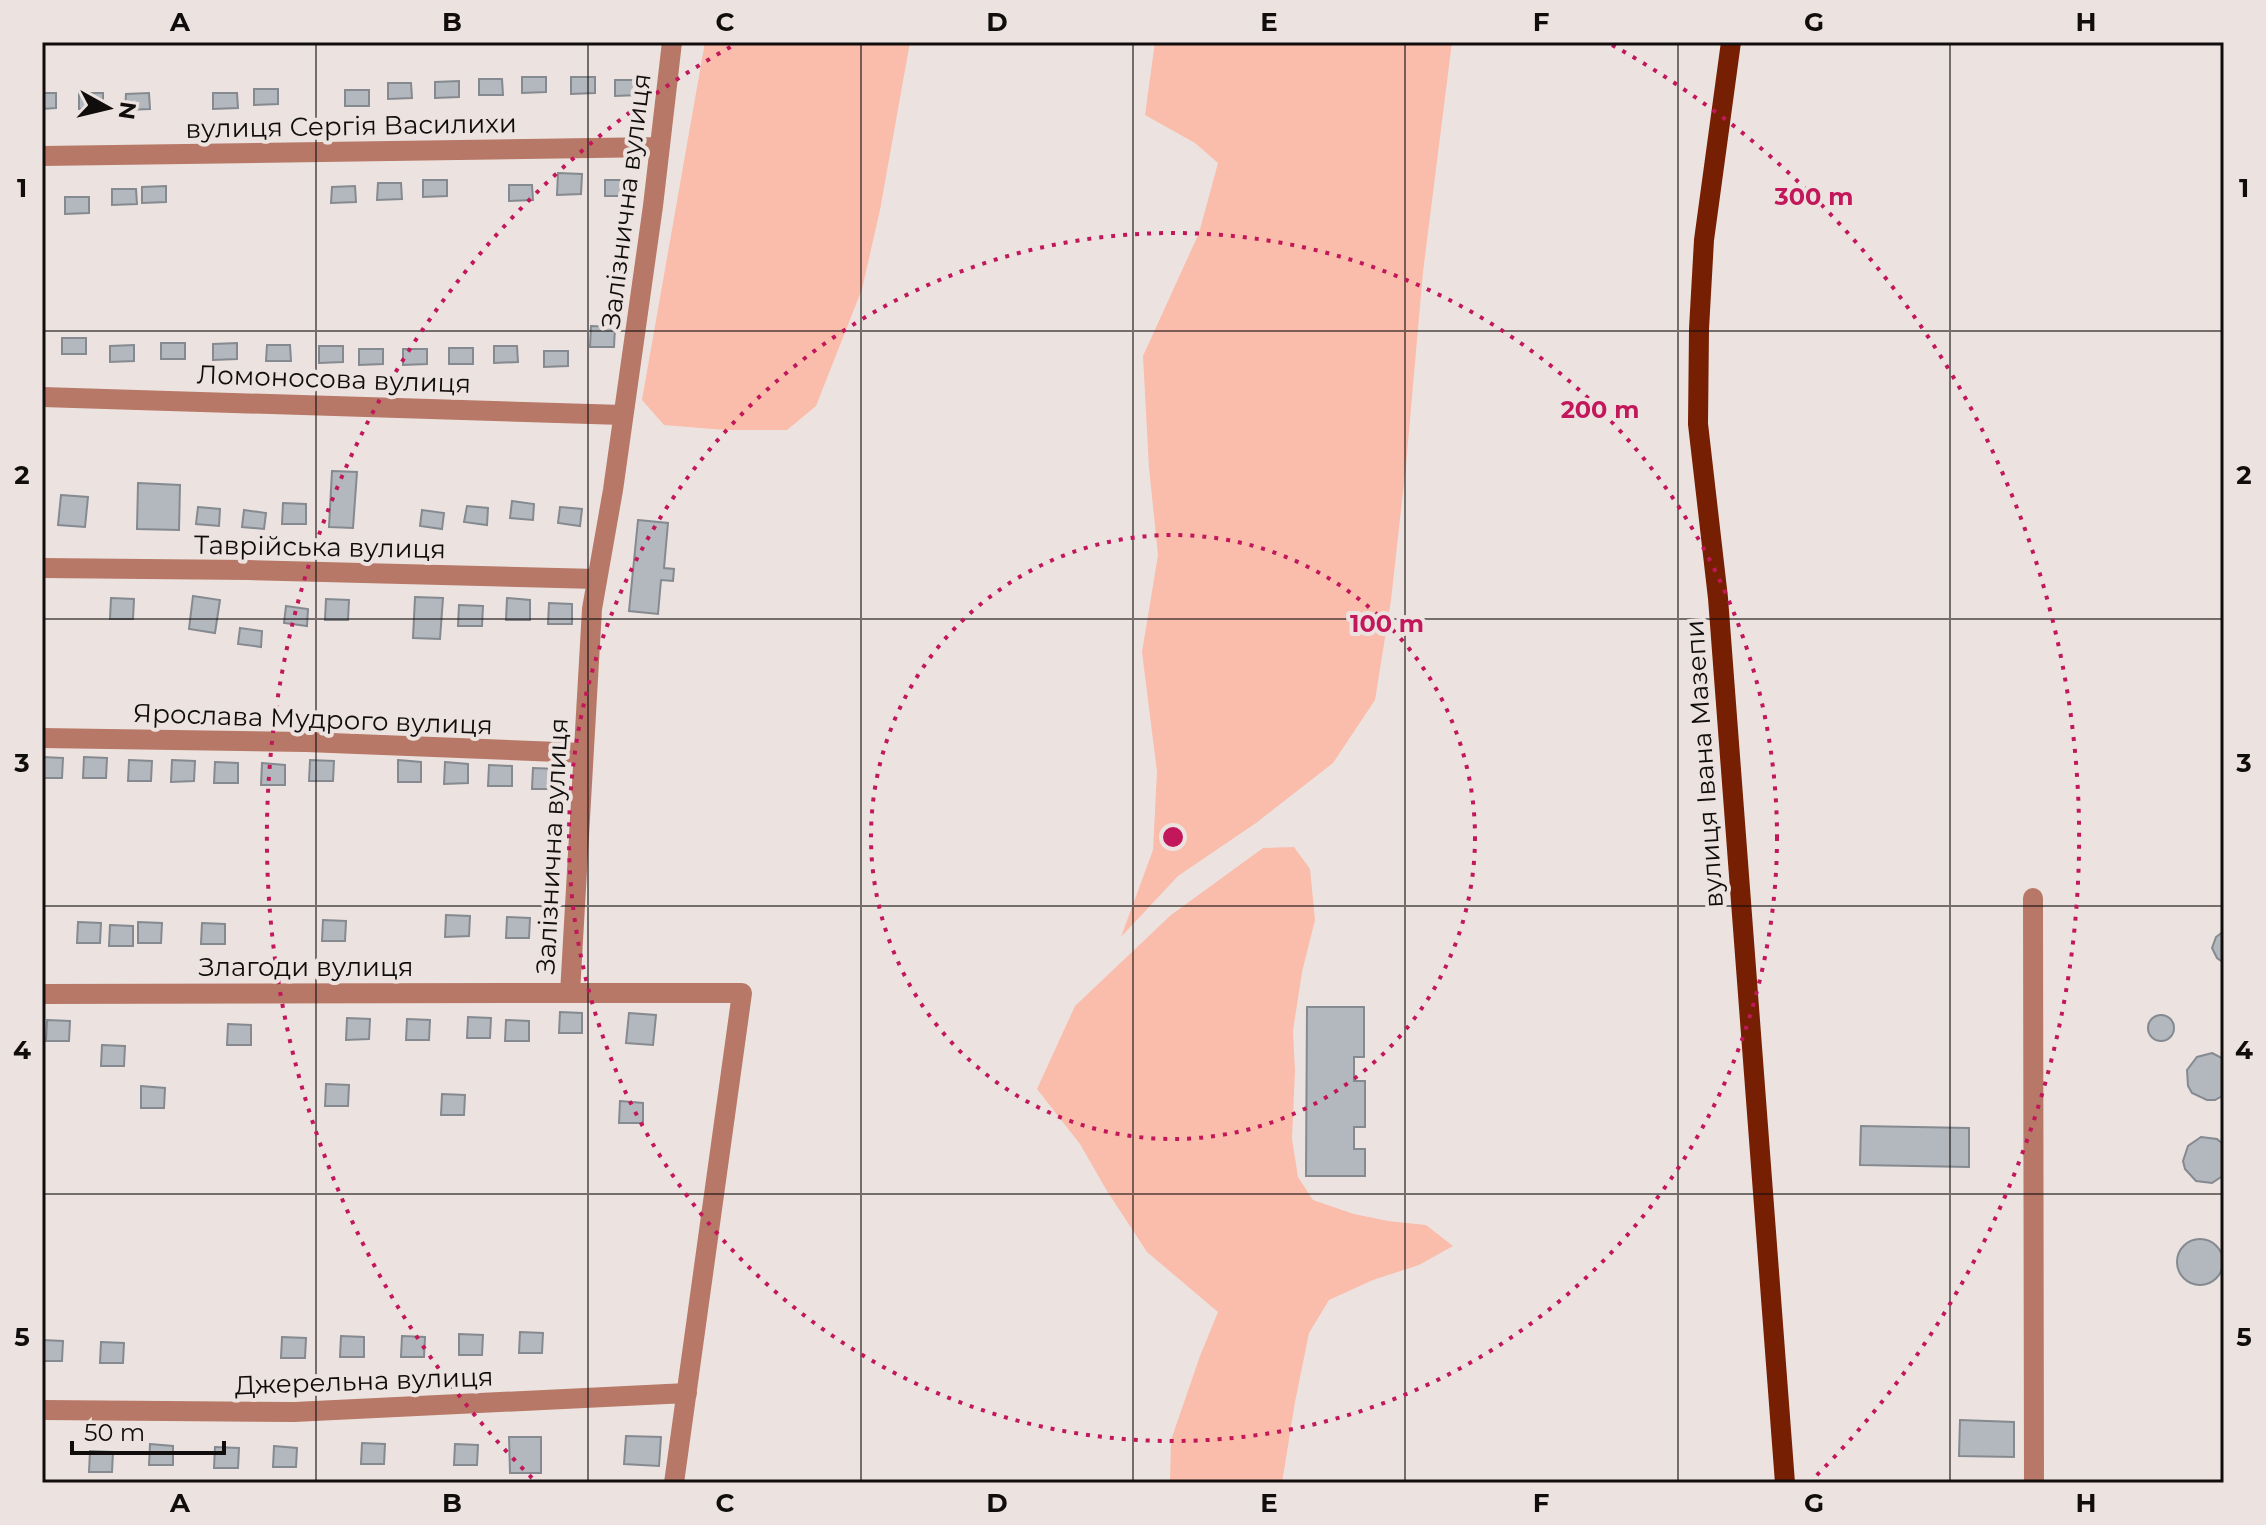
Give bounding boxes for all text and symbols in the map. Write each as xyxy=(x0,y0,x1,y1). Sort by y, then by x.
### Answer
text: A xyxy=(169,6,191,38)
text: B xyxy=(442,6,462,38)
text: C xyxy=(716,6,735,38)
text: D xyxy=(986,6,1008,38)
text: E xyxy=(1260,6,1278,38)
text: F xyxy=(1533,6,1549,38)
text: G xyxy=(1804,6,1824,38)
text: H xyxy=(2075,6,2097,38)
north arrow xyxy=(68,68,148,148)
street label: Залізнична вулиця xyxy=(594,72,658,330)
text: N xyxy=(113,100,142,121)
street label: вулиця Сергія Василихи xyxy=(185,107,517,145)
text: 1 xyxy=(17,172,27,204)
text: 1 xyxy=(2239,172,2249,204)
text: 300 m xyxy=(1774,182,1853,211)
street label: Ломоносова вулиця xyxy=(196,358,472,400)
text: 200 m xyxy=(1561,395,1639,424)
text: 2 xyxy=(14,459,30,491)
text: 2 xyxy=(2236,459,2252,491)
street label: Таврійська вулиця xyxy=(194,529,446,565)
text: 100 m xyxy=(1350,609,1424,638)
street label: вулиця Івана Мазепи xyxy=(1678,619,1730,909)
street label: Ярослава Мудрого вулиця xyxy=(133,697,493,741)
street label: Залізнична вулиця xyxy=(529,717,575,975)
text: 3 xyxy=(13,747,30,779)
text: 3 xyxy=(2235,747,2252,779)
centre of rings xyxy=(1159,823,1187,851)
street label: Злагоди вулиця xyxy=(198,951,414,983)
text: 4 xyxy=(13,1034,31,1066)
text: 4 xyxy=(2235,1034,2253,1066)
text: 5 xyxy=(14,1321,30,1353)
text: 5 xyxy=(2236,1321,2252,1353)
street label: Джерельна вулиця xyxy=(234,1360,494,1402)
scale bar xyxy=(72,1405,224,1455)
text: 50 m xyxy=(84,1418,145,1447)
text: A xyxy=(169,1487,191,1519)
text: B xyxy=(442,1487,462,1519)
text: C xyxy=(716,1487,735,1519)
text: D xyxy=(986,1487,1008,1519)
text: E xyxy=(1260,1487,1278,1519)
text: F xyxy=(1533,1487,1549,1519)
text: G xyxy=(1804,1487,1824,1519)
text: H xyxy=(2075,1487,2097,1519)

